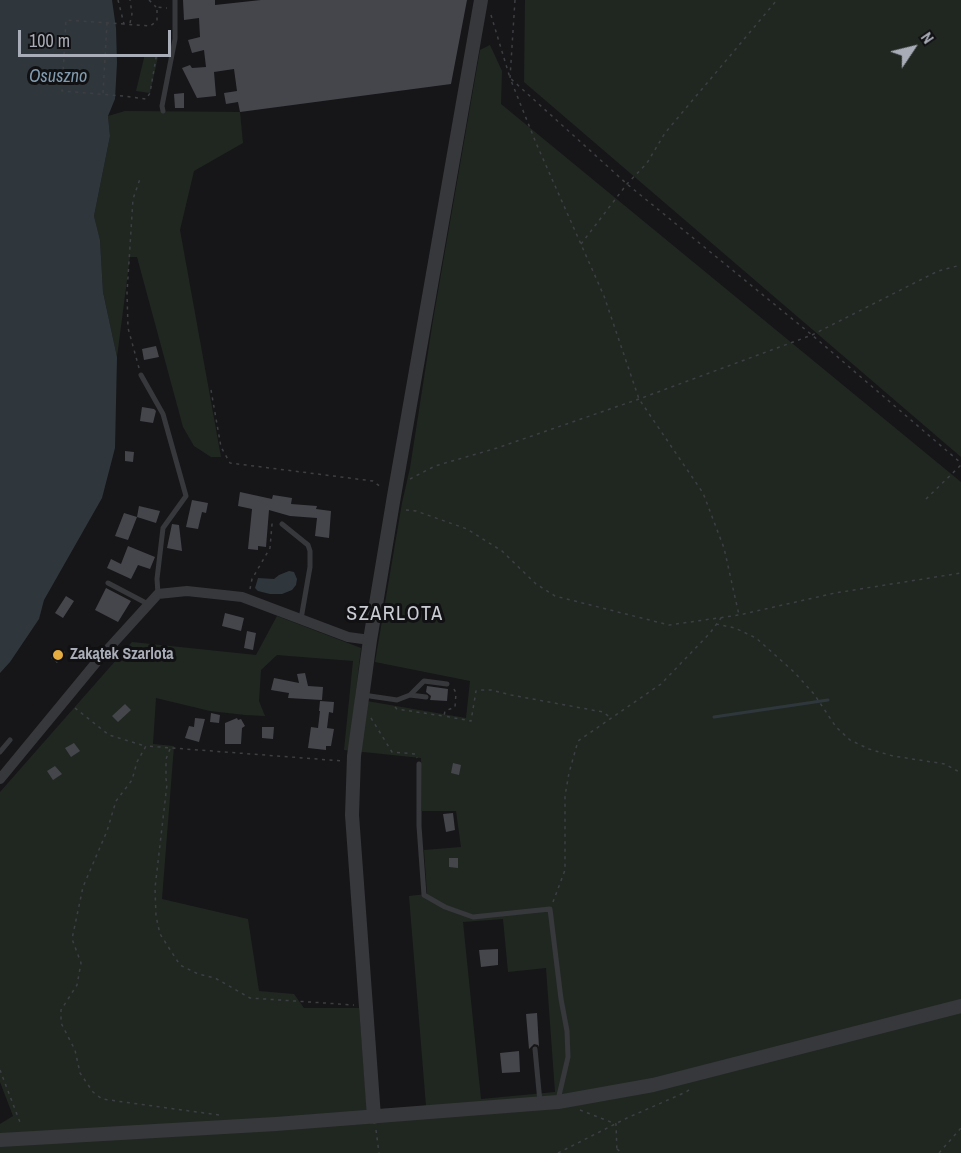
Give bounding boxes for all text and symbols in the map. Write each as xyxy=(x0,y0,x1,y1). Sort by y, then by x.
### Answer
scale bar xyxy=(21,18,174,56)
north arrow xyxy=(883,18,943,78)
text: N xyxy=(916,27,939,48)
text: 100 m xyxy=(29,28,70,53)
water label: Osuszno xyxy=(29,66,87,88)
district label: SZARLOTA xyxy=(346,603,444,627)
place label: Zakątek Szarlota xyxy=(70,645,174,665)
marker: Zakątek Szarlota xyxy=(51,648,65,662)

